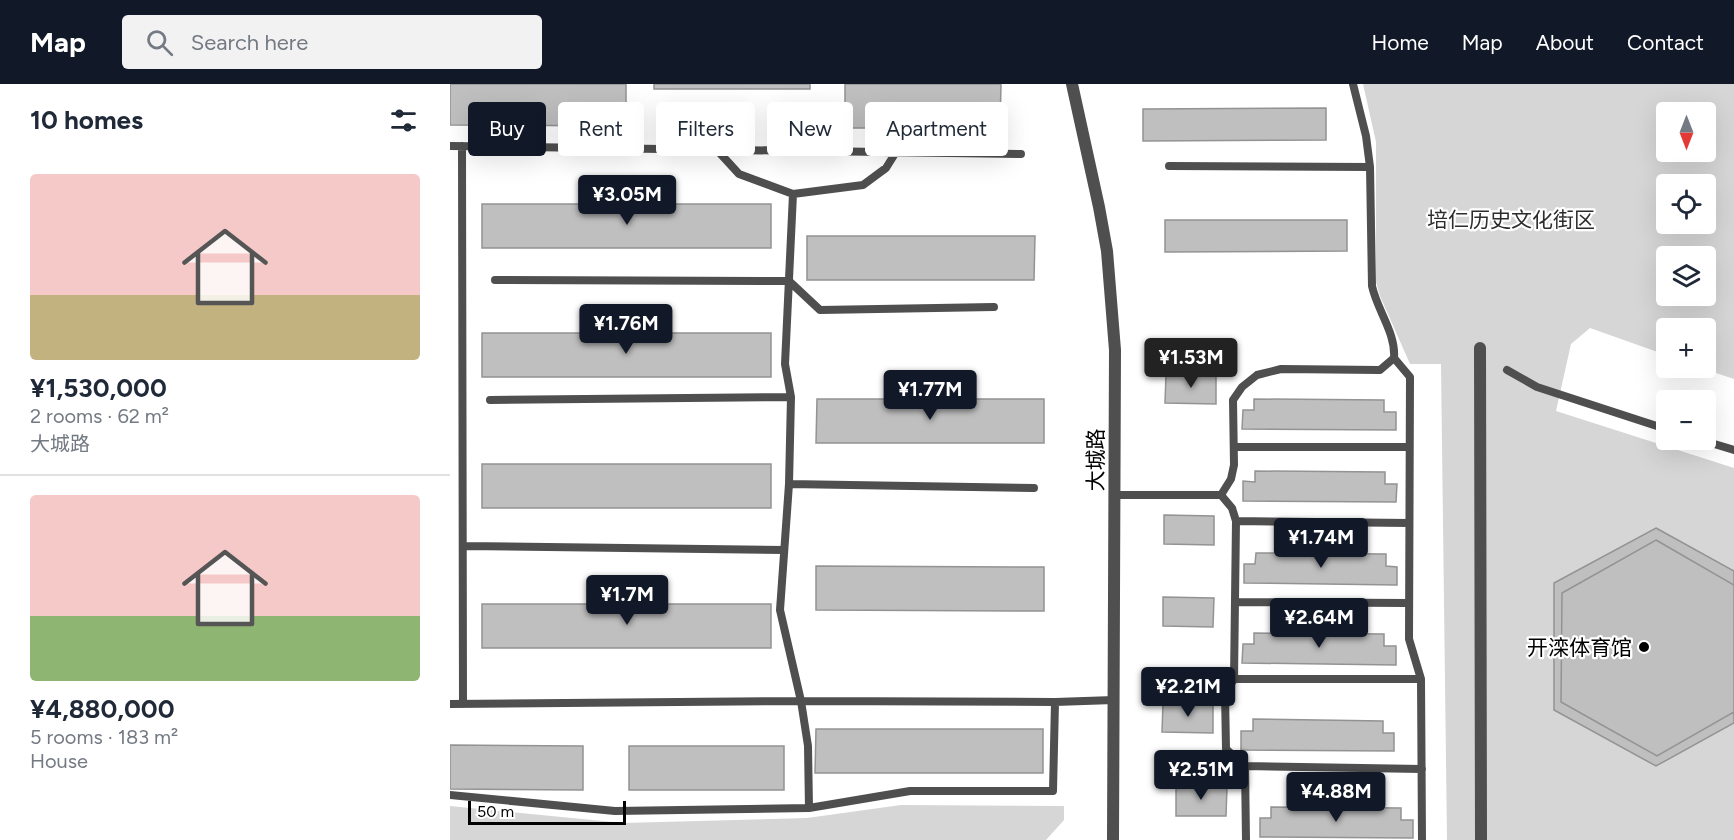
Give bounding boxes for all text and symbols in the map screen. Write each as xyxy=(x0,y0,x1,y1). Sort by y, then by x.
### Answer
search box xyxy=(122,15,542,69)
text: Map xyxy=(30,25,86,59)
icon: search xyxy=(143,26,176,59)
text: Search here xyxy=(191,29,308,56)
text: Home xyxy=(1372,30,1429,55)
text: Map xyxy=(1462,30,1503,55)
text: About xyxy=(1536,30,1594,55)
text: Contact xyxy=(1627,30,1704,55)
chip: Buy xyxy=(468,102,546,156)
chip: Rent xyxy=(558,102,644,156)
chip: Filters xyxy=(656,102,755,156)
chip: New xyxy=(767,102,853,156)
chip: Apartment xyxy=(865,102,1008,156)
north arrow xyxy=(1656,102,1716,162)
map controls xyxy=(1656,102,1716,450)
text: 10 homes xyxy=(30,104,143,136)
icon: filters xyxy=(387,104,420,137)
button: locate xyxy=(1656,174,1716,234)
pin: ¥3.05M xyxy=(578,175,676,226)
text: ¥3.05M xyxy=(592,182,662,206)
park label: 培仁历史文化街区 xyxy=(1427,207,1595,232)
icon: home xyxy=(171,213,279,321)
button: layers xyxy=(1656,246,1716,306)
pin: ¥1.76M xyxy=(577,304,675,355)
text: ¥1.76M xyxy=(593,311,659,335)
button: + xyxy=(1656,318,1716,378)
pin: ¥1.53M xyxy=(1142,338,1240,389)
text: ¥1.53M xyxy=(1158,345,1224,369)
pin: ¥1.77M xyxy=(881,370,979,421)
text: ¥1,530,000 xyxy=(30,372,167,404)
text: ¥1.77M xyxy=(898,377,962,401)
button: − xyxy=(1656,390,1716,450)
text: 2 rooms · 62 m² xyxy=(30,404,169,428)
street label: 大城路 xyxy=(1083,429,1108,492)
text: 大城路 xyxy=(30,432,90,456)
pin: ¥1.74M xyxy=(1272,518,1370,569)
text: ¥1.74M xyxy=(1288,525,1354,549)
icon: home xyxy=(171,534,279,642)
pin: ¥1.7M xyxy=(585,575,669,626)
text: ¥1.7M xyxy=(600,582,654,606)
pin: ¥2.64M xyxy=(1270,598,1368,649)
text: ¥2.64M xyxy=(1284,605,1354,629)
place label: 开滦体育馆 xyxy=(1527,635,1632,660)
marker: 开滦体育馆 xyxy=(1637,640,1651,654)
pin: ¥2.21M xyxy=(1139,667,1237,718)
text: ¥2.21M xyxy=(1155,674,1221,698)
text: ¥4,880,000 xyxy=(30,693,175,725)
text: 5 rooms · 183 m² xyxy=(30,725,178,749)
text: House xyxy=(30,749,88,773)
pin: ¥2.51M xyxy=(1152,750,1250,801)
text: ¥2.51M xyxy=(1168,757,1234,781)
pin: ¥4.88M xyxy=(1287,772,1385,823)
text: ¥4.88M xyxy=(1300,779,1372,803)
scale bar xyxy=(468,798,626,826)
text: 50 m xyxy=(477,802,514,821)

